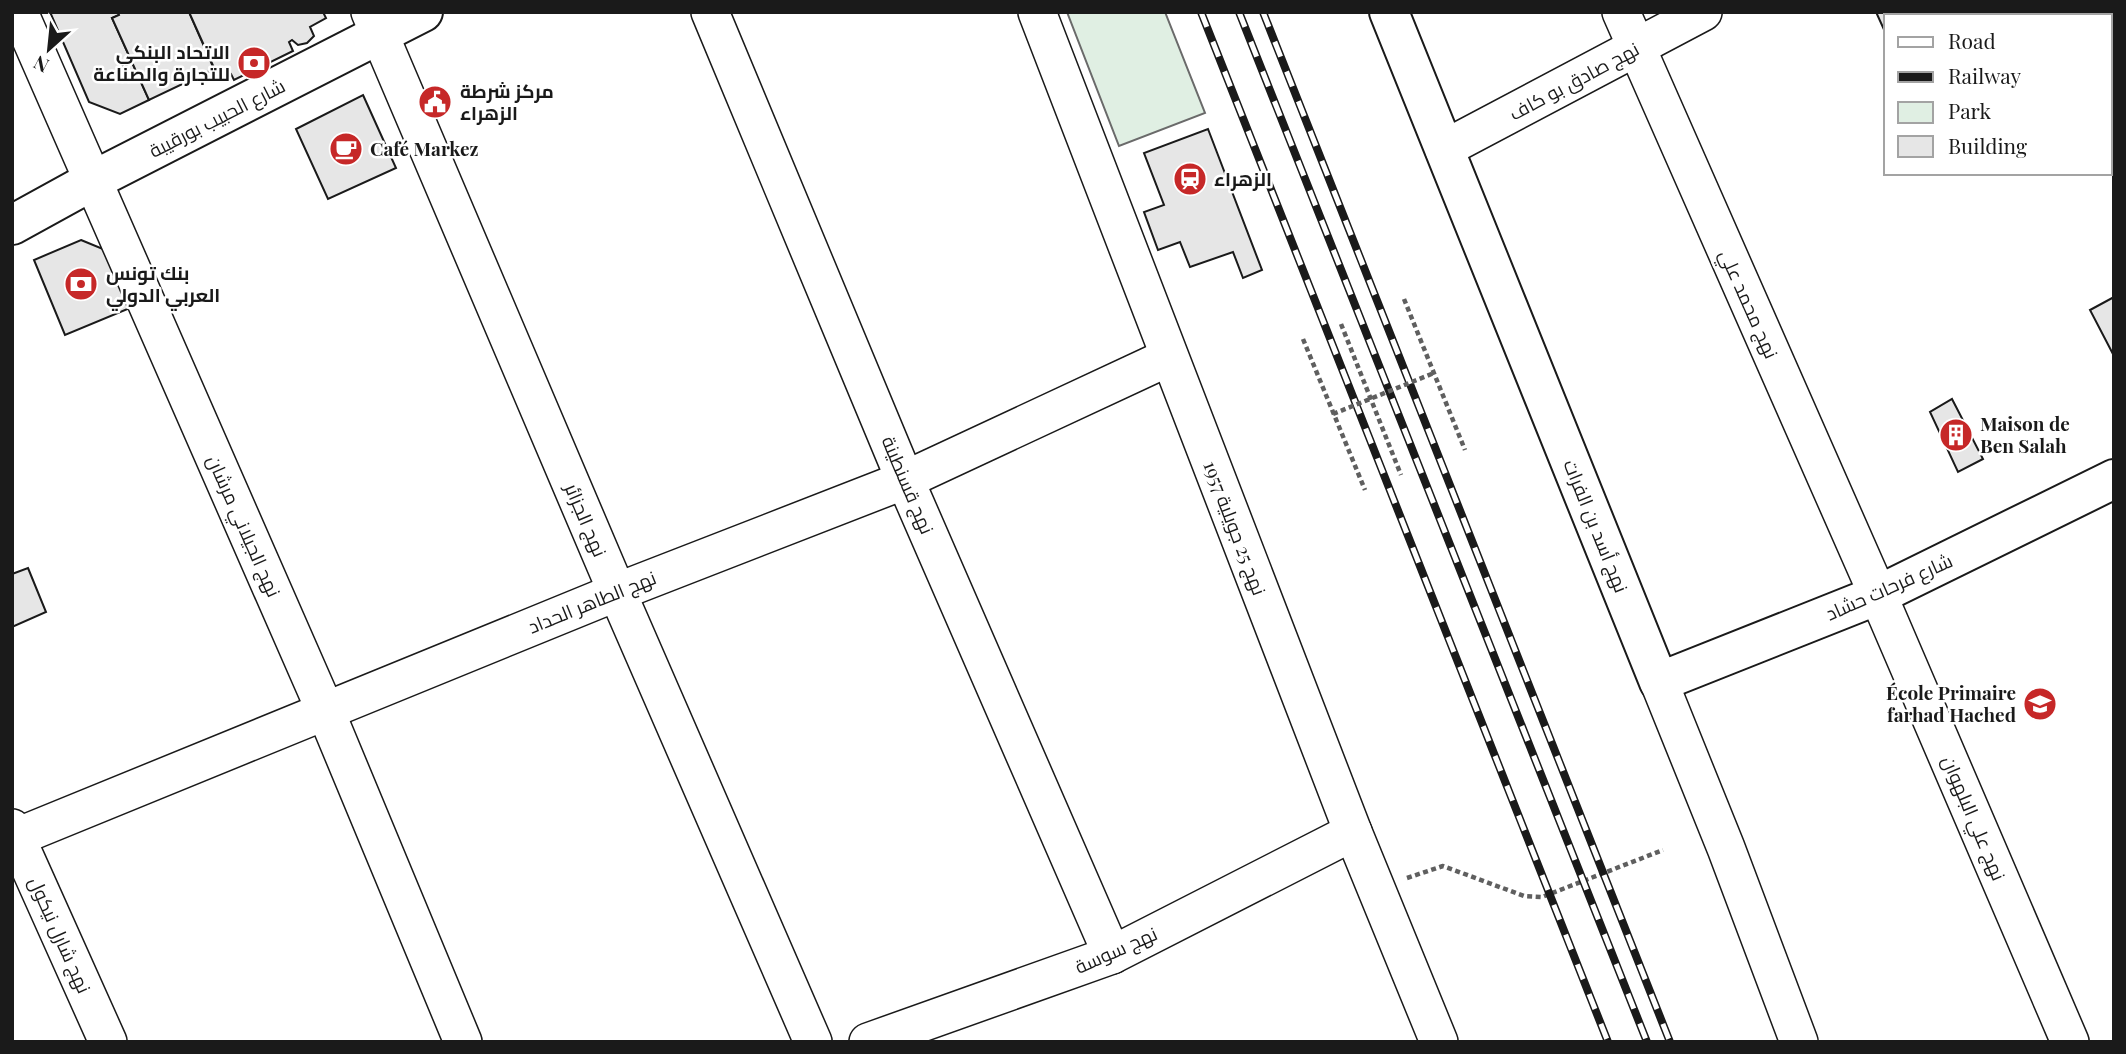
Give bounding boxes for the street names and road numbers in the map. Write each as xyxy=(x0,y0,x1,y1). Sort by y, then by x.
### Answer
street label: نهج صادق بو كاف xyxy=(1504,35,1644,127)
street label: شارع الحبيب بورقيبة xyxy=(144,72,290,164)
street label: نهج محمد علي xyxy=(1712,245,1786,363)
street label: نهج قسنطينة xyxy=(875,432,941,538)
street label: نهج الجيلاني مرشان xyxy=(199,450,288,602)
street label: نهج أسد بن الفرات xyxy=(1557,455,1635,597)
street label: نهج 25 جويلية 1957 xyxy=(1196,457,1274,599)
street label: نهج الجزائر xyxy=(558,478,614,561)
street label: شارع فرحات حشاد xyxy=(1821,546,1957,628)
street label: نهج الطاهر الحداد xyxy=(524,563,660,641)
street label: نهج علي البلهوان xyxy=(1934,751,2013,885)
street label: نهج شارل نيكول xyxy=(22,872,98,998)
street label: نهج سوسة xyxy=(1070,919,1162,981)

